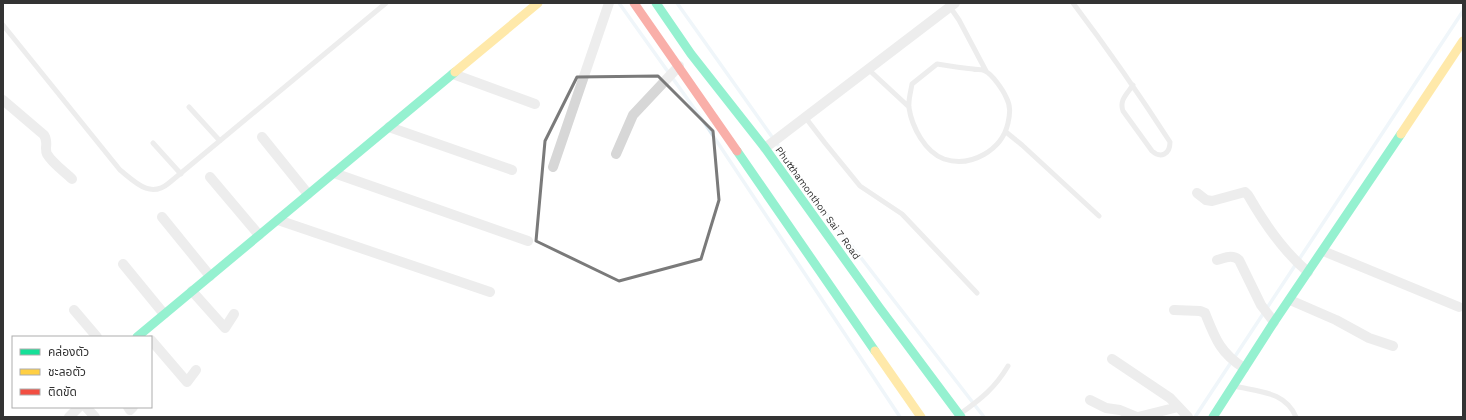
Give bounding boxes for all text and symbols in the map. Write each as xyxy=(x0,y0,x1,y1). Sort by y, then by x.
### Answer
street label: Phutthamonthon Sai 7 Road xyxy=(773,145,863,261)
legend xyxy=(12,336,152,408)
text: คล่องตัว xyxy=(48,345,89,359)
text: ชะลอตัว xyxy=(48,365,86,379)
text: ติดขัด xyxy=(48,385,77,399)

